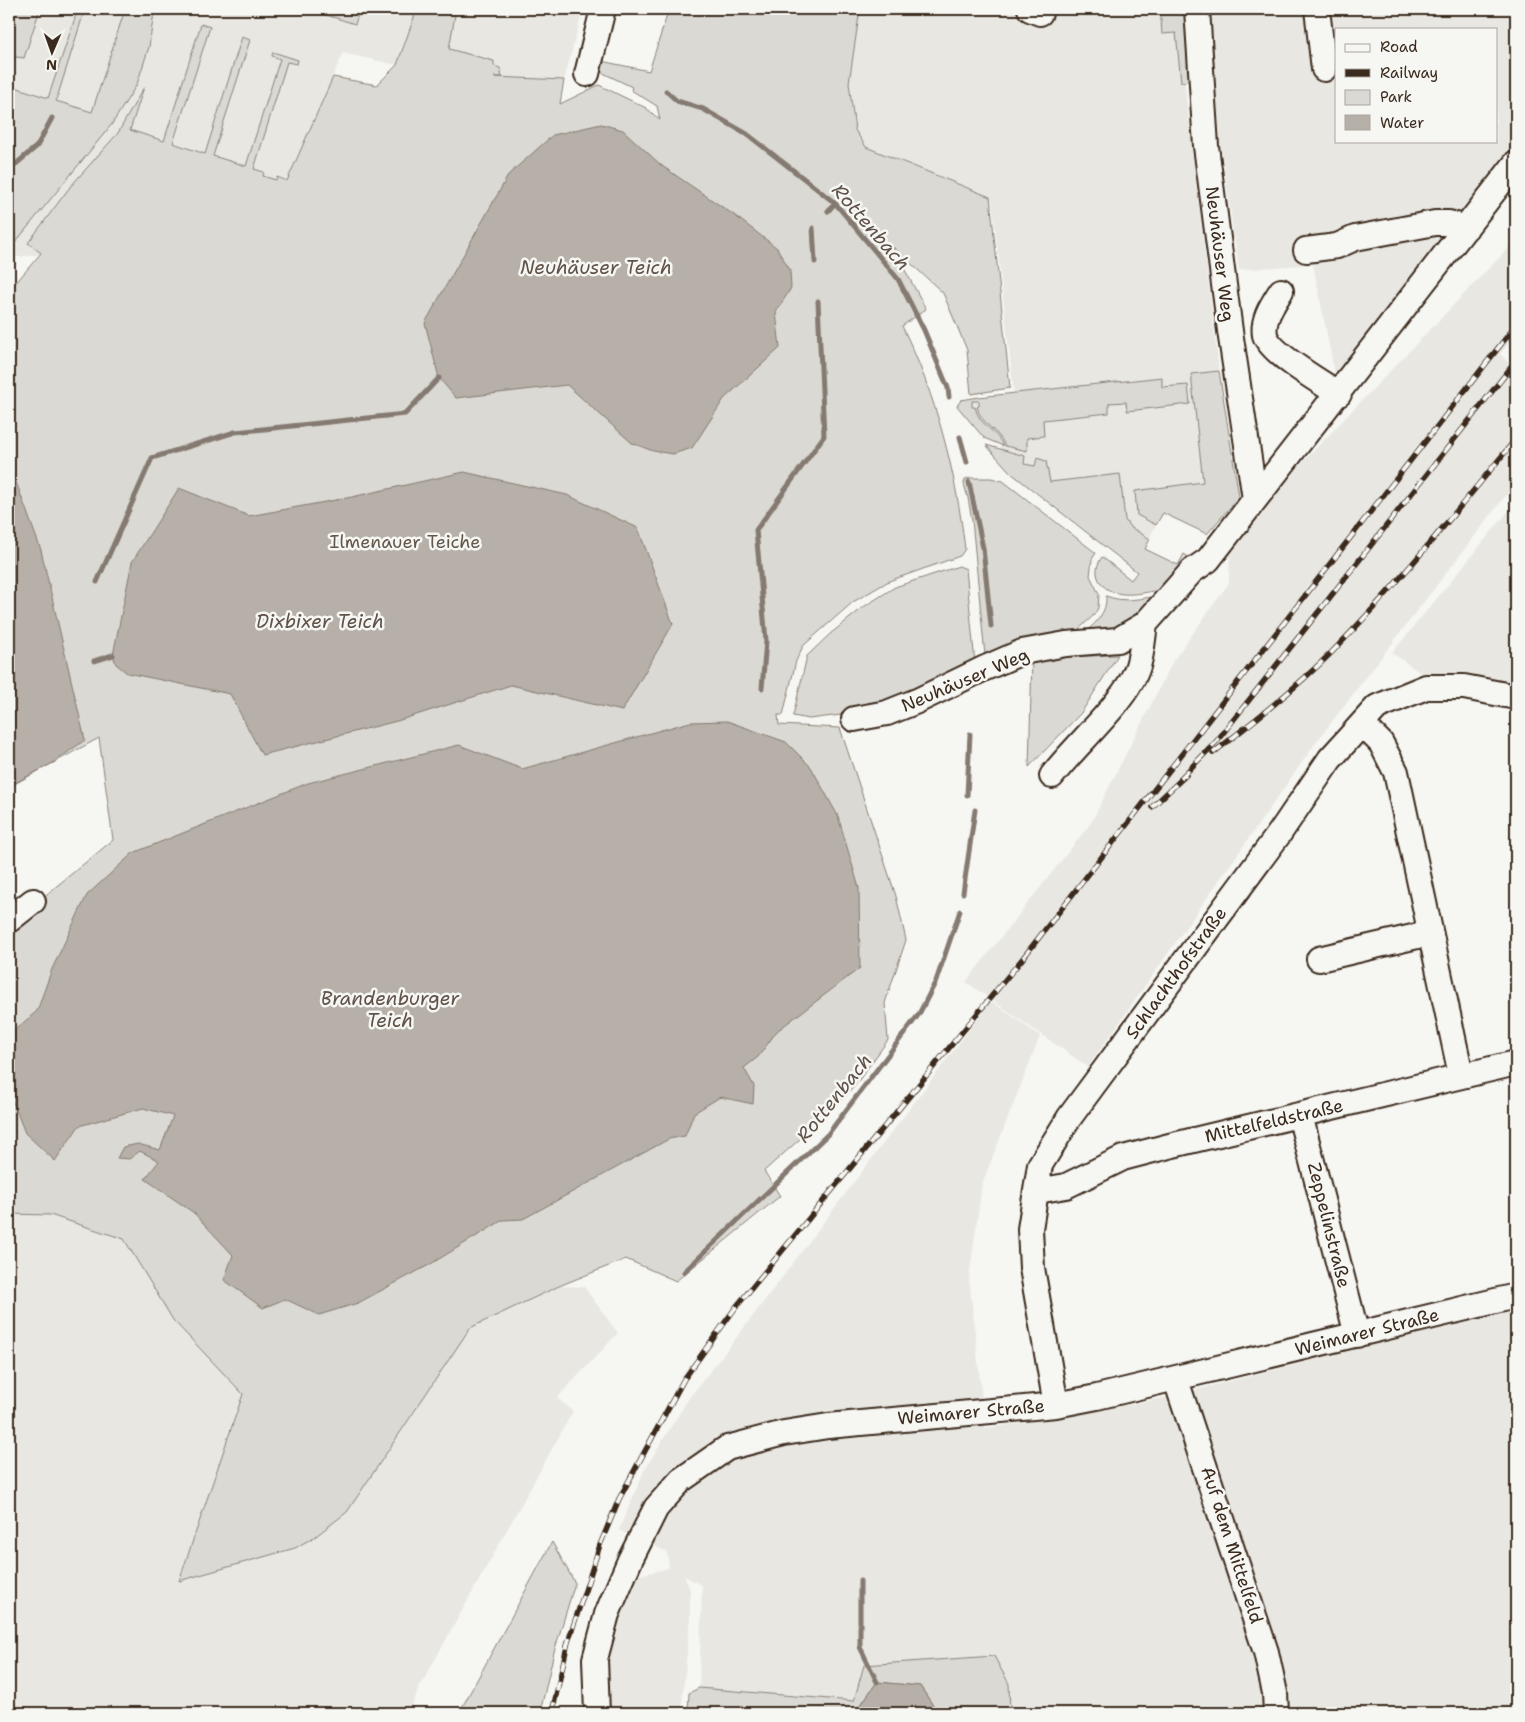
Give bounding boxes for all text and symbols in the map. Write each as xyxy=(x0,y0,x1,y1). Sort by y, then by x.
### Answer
north arrow xyxy=(28,28,78,78)
legend xyxy=(1335,28,1498,142)
text: Road xyxy=(1380,37,1418,57)
text: N xyxy=(46,56,57,74)
text: Railway xyxy=(1380,63,1438,83)
text: Park xyxy=(1380,87,1412,107)
text: Water xyxy=(1380,113,1424,133)
water label: Rottenbach xyxy=(826,178,916,276)
street label: Neuhäuser Weg xyxy=(1200,185,1240,323)
water label: Neuhäuser Teich xyxy=(520,255,672,280)
park label: Ilmenauer Teiche xyxy=(329,530,481,554)
water label: Dixbixer Teich xyxy=(256,609,384,634)
street label: Neuhäuser Weg xyxy=(897,642,1033,718)
street label: Schlachthofstraße xyxy=(1120,902,1232,1044)
water label: Brandenburger Teich xyxy=(321,986,460,1033)
water label: Rottenbach xyxy=(791,1048,877,1148)
street label: Mittelfeldstraße xyxy=(1202,1093,1346,1149)
street label: Zeppelinstraße xyxy=(1302,1160,1356,1290)
street label: Weimarer Straße xyxy=(1292,1302,1442,1362)
street label: Weimarer Straße xyxy=(896,1394,1046,1430)
street label: Auf dem Mittelfeld xyxy=(1195,1463,1269,1627)

